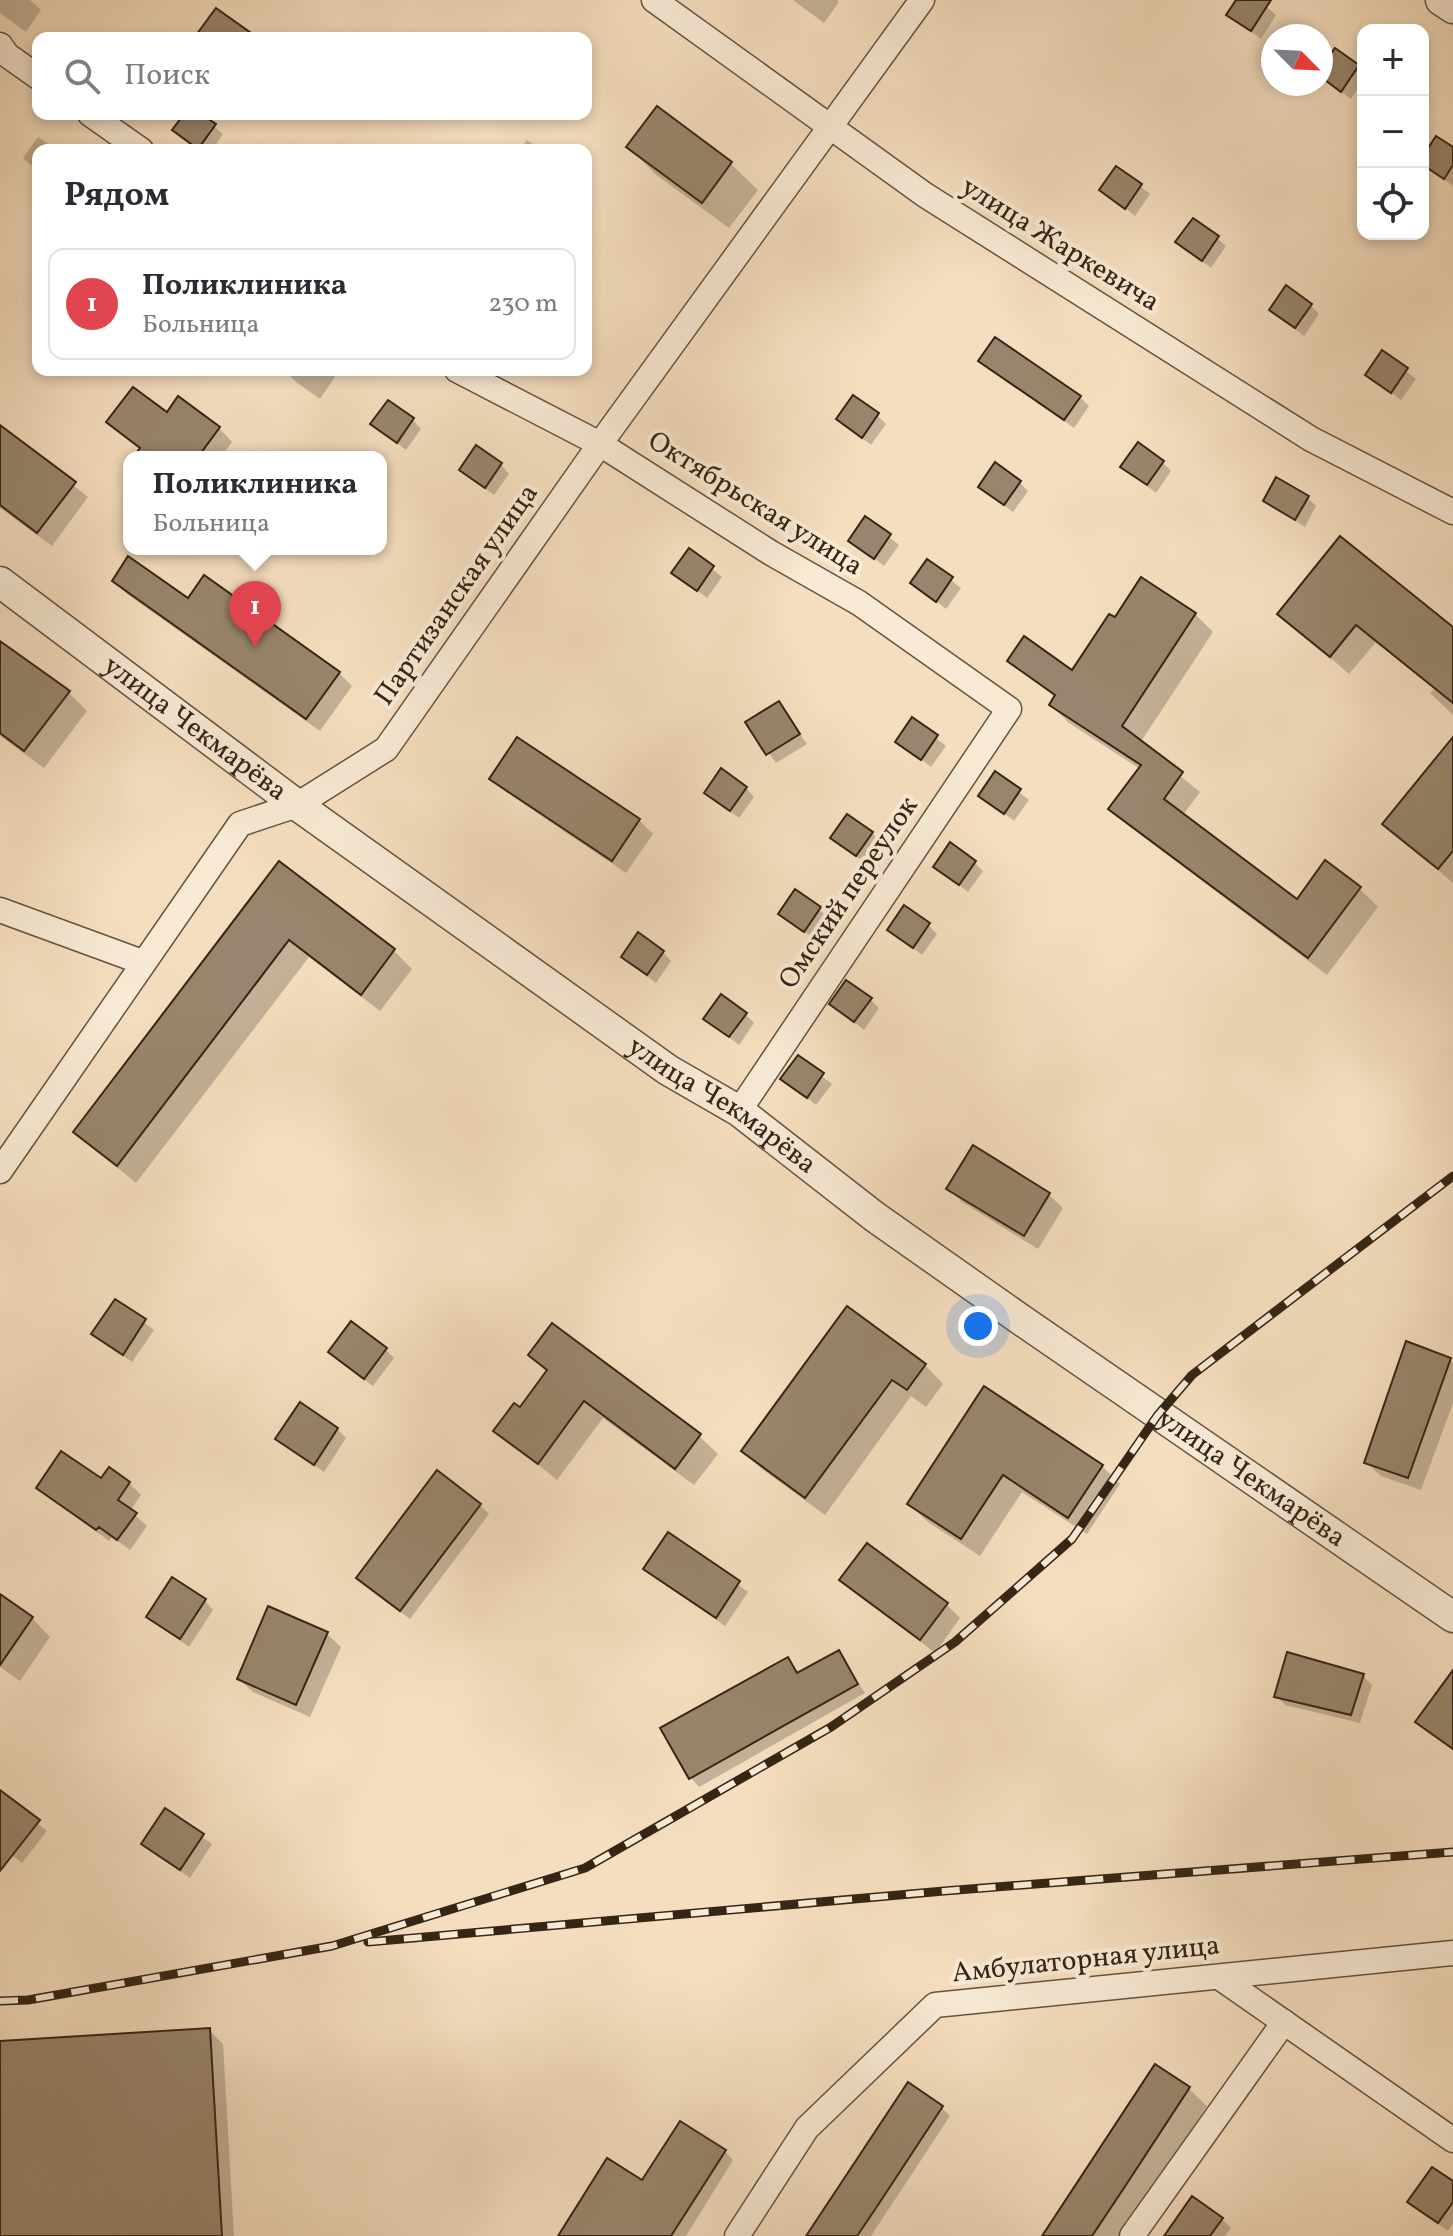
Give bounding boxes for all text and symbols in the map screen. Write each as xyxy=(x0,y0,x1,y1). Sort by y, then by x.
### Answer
north arrow xyxy=(1261,24,1333,96)
map controls xyxy=(1357,24,1429,240)
button: + xyxy=(1357,24,1429,96)
search box xyxy=(32,32,592,120)
icon: search xyxy=(60,54,104,98)
text: Поиск xyxy=(124,55,210,97)
button: − xyxy=(1357,96,1429,168)
street label: улица Жаркевича xyxy=(953,168,1167,322)
button: locate xyxy=(1357,168,1429,240)
text: Рядом xyxy=(64,173,169,220)
text: Поликлиника xyxy=(142,265,347,307)
text: 1 xyxy=(87,286,97,322)
text: 230 m xyxy=(488,286,558,322)
text: Больница xyxy=(142,307,259,343)
street label: Октябрьская улица xyxy=(640,422,870,586)
popup xyxy=(123,451,387,555)
text: Поликлиника xyxy=(152,464,358,506)
street label: Партизанская улица xyxy=(366,476,548,714)
text: Больница xyxy=(152,506,270,542)
pin: 1 xyxy=(229,581,281,647)
street label: улица Чекмарёва xyxy=(95,647,295,811)
street label: Омский переулок xyxy=(770,789,928,997)
street label: улица Чекмарёва xyxy=(619,1027,825,1184)
your location xyxy=(958,1306,998,1346)
street label: улица Чекмарёва xyxy=(1149,1400,1354,1557)
street label: Амбулаторная улица xyxy=(950,1927,1222,1993)

